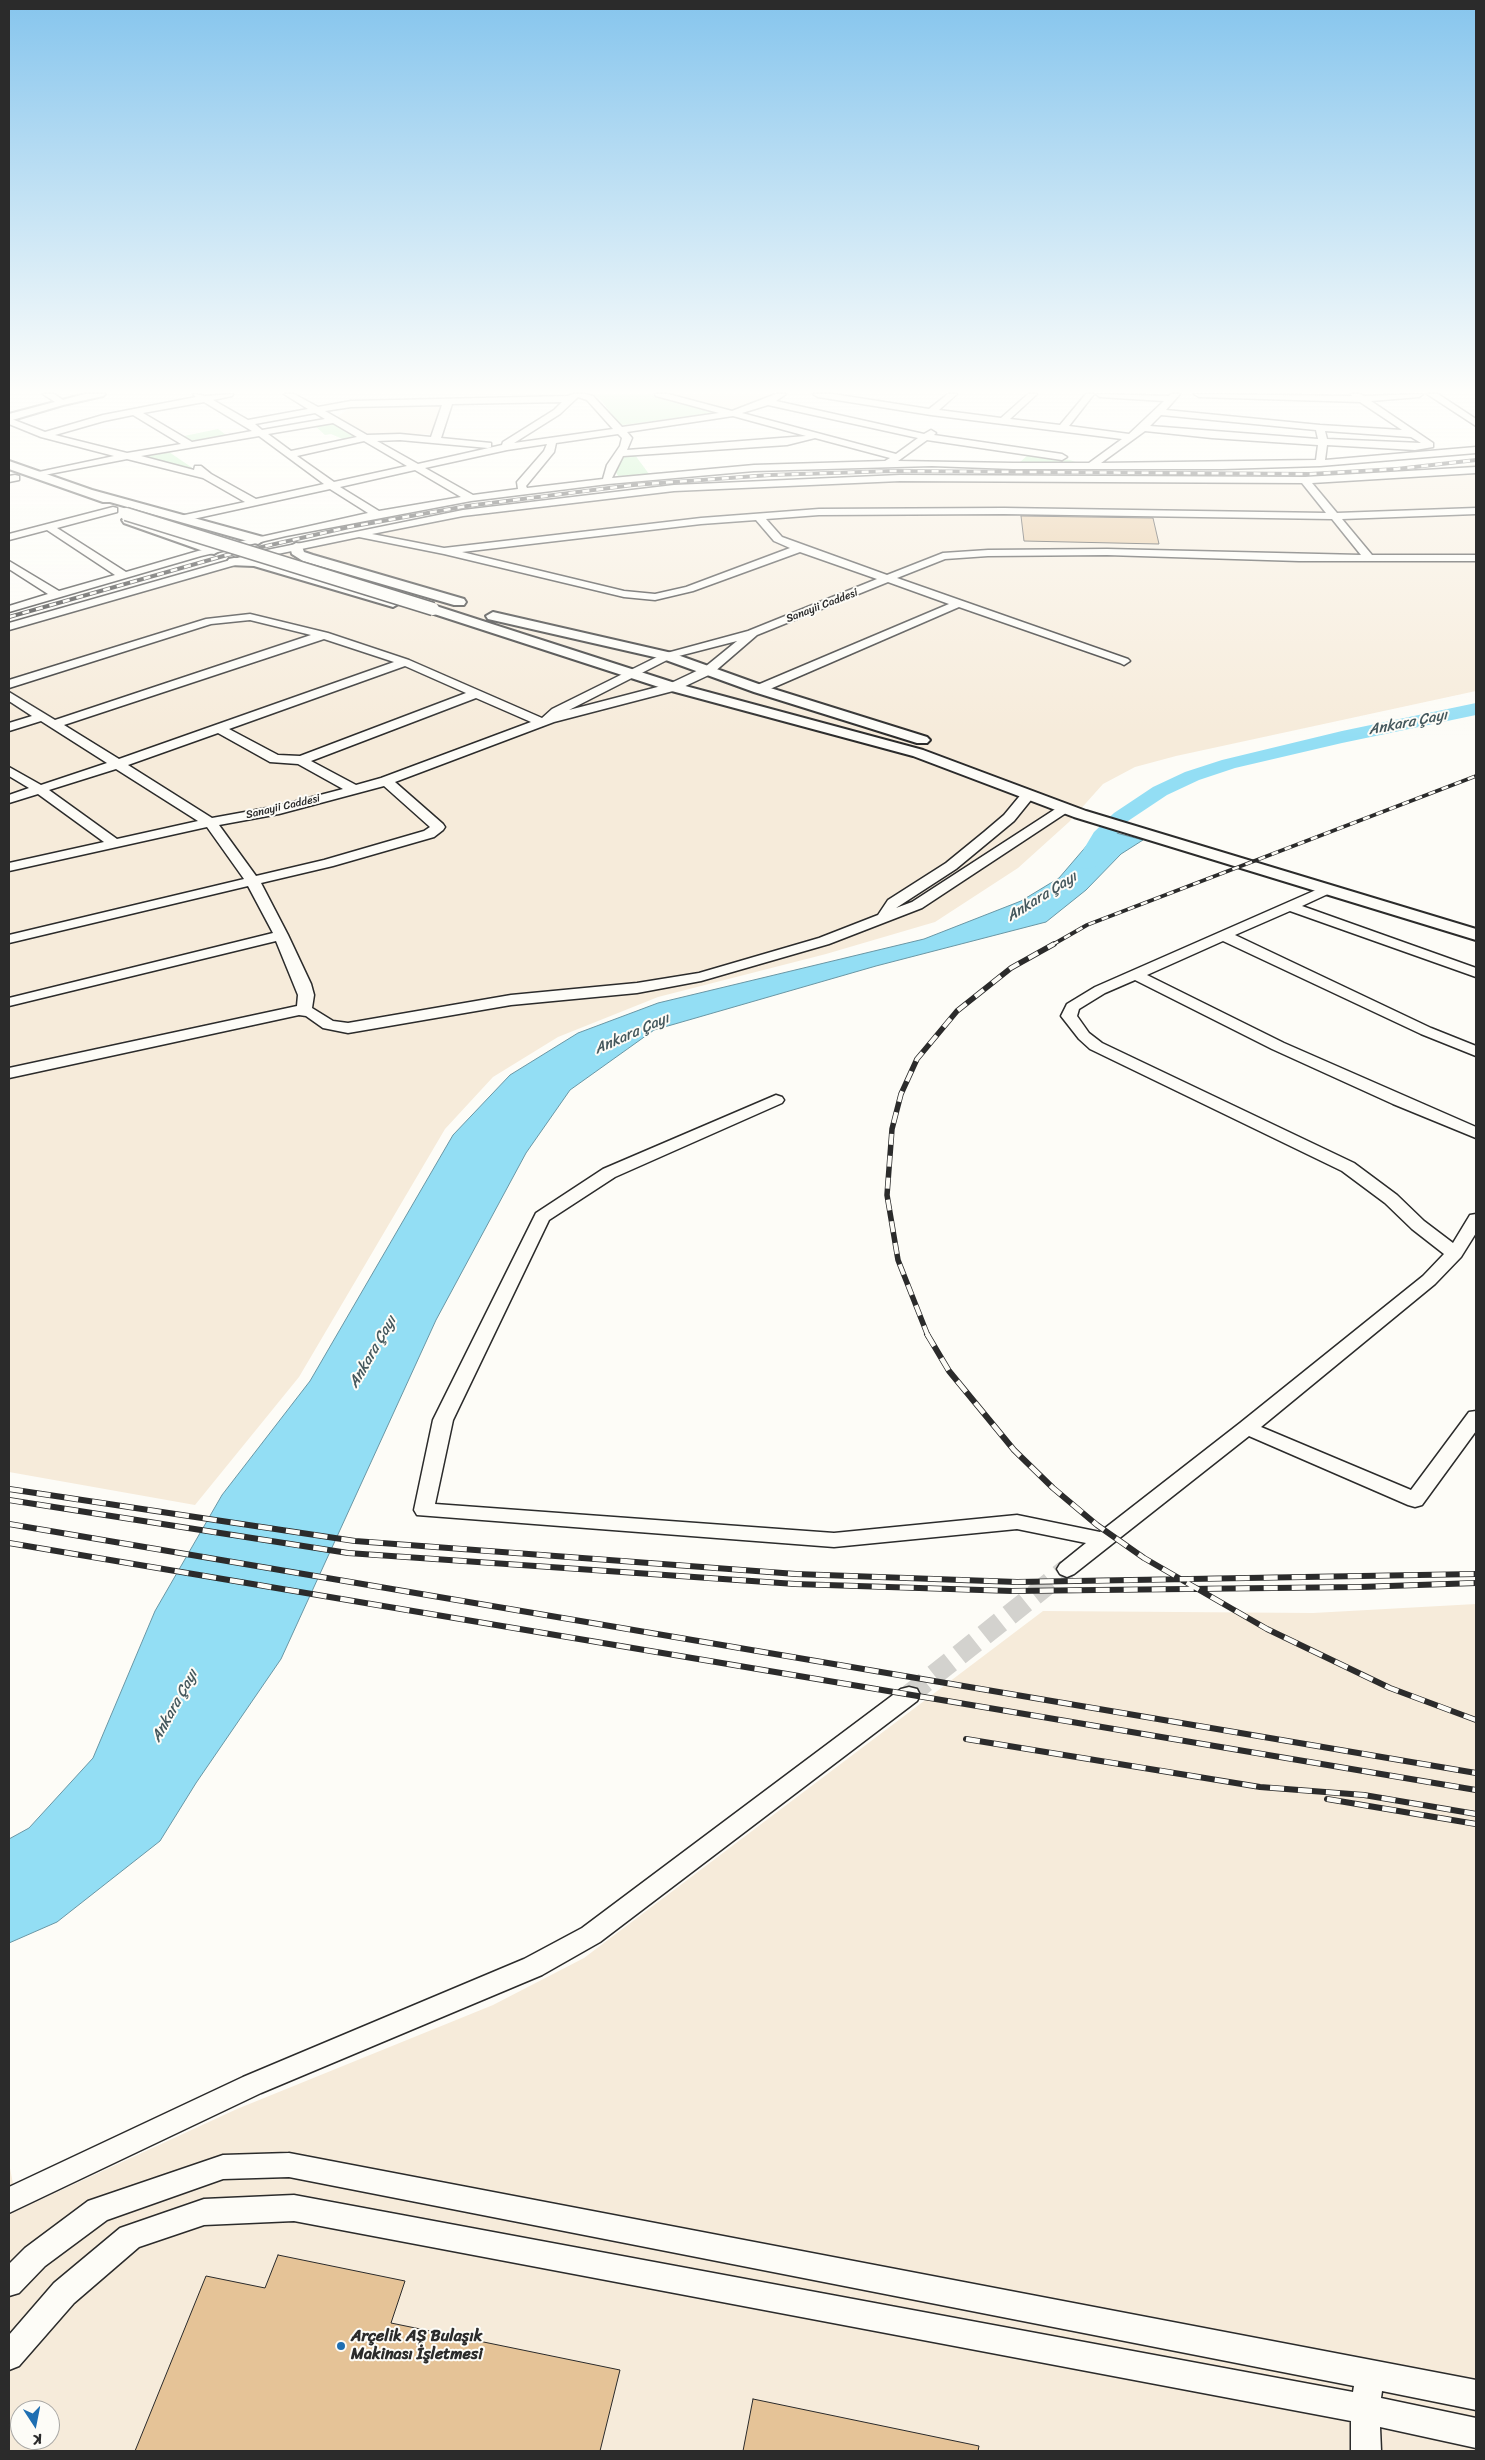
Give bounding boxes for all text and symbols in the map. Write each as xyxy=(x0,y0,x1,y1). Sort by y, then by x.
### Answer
street label: Sanayii Caddesi xyxy=(784,586,860,626)
water label: Ankara Çayı xyxy=(1367,707,1449,739)
street label: Sanayii Caddesi xyxy=(245,792,321,822)
water label: Ankara Çayı xyxy=(1003,868,1081,926)
water label: Ankara Çayı xyxy=(592,1010,672,1058)
water label: Ankara Çayı xyxy=(345,1313,401,1391)
water label: Ankara Çayı xyxy=(148,1667,202,1745)
place label: Arçelik AŞ Bulaşık Makinası İşletmesi xyxy=(351,2327,483,2365)
marker: Arçelik AŞ Bulaşık Makinası İşletmesi xyxy=(335,2340,347,2352)
north arrow xyxy=(10,2400,60,2450)
text: K xyxy=(31,2426,44,2452)

